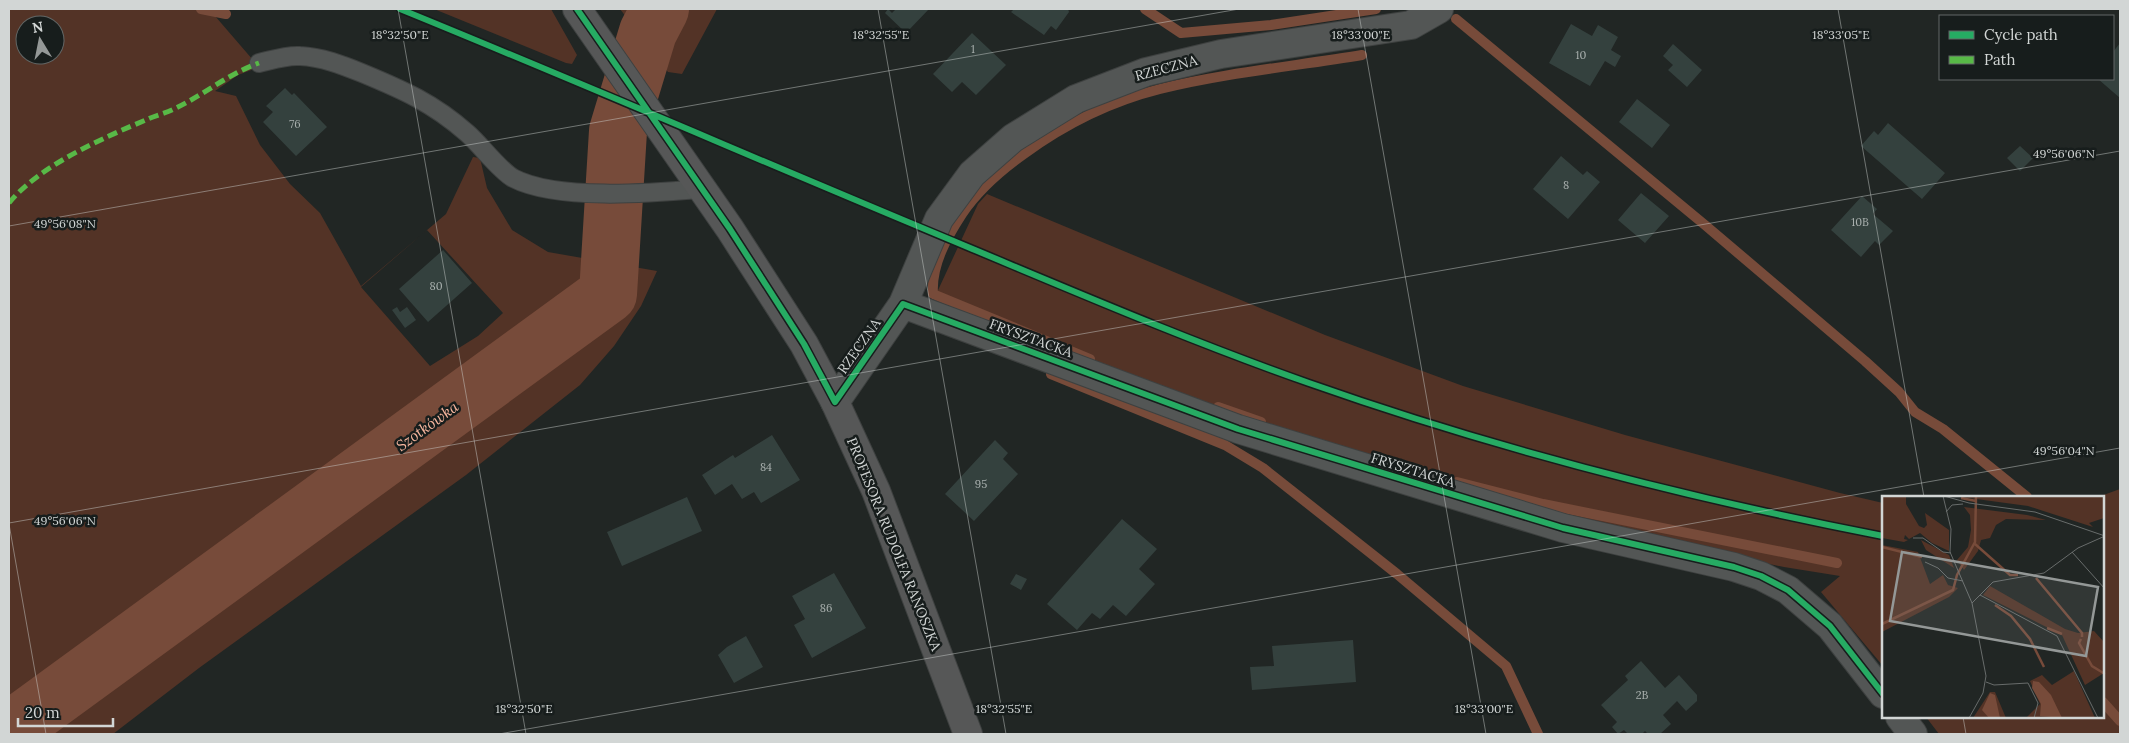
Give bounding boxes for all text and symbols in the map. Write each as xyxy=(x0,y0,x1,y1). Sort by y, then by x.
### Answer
north arrow xyxy=(15,15,65,65)
legend xyxy=(1939,15,2114,80)
text: N xyxy=(31,17,45,37)
text: Cycle path xyxy=(1984,25,2058,44)
text: 18°32'50"E xyxy=(371,27,429,42)
text: 18°32'55"E xyxy=(853,27,909,42)
text: 18°33'00"E xyxy=(1332,27,1390,42)
text: 18°33'05"E xyxy=(1812,27,1870,42)
house number: 1 xyxy=(971,42,975,56)
house number: 10 xyxy=(1576,48,1587,62)
text: Path xyxy=(1984,50,2015,69)
street label: RZECZNA xyxy=(1133,51,1199,85)
house number: 76 xyxy=(289,117,301,131)
text: 49°56'06"N xyxy=(2033,146,2095,161)
house number: 8 xyxy=(1563,178,1569,192)
house number: 10B xyxy=(1851,215,1869,229)
text: 49°56'08"N xyxy=(34,216,96,231)
house number: 80 xyxy=(429,279,443,293)
street label: RZECZNA xyxy=(833,315,885,377)
street label: FRYSZTACKA xyxy=(987,315,1075,361)
water label: Szotkówka xyxy=(392,397,462,455)
street label: PROFESORA RUDOLFA RANOSZKA xyxy=(843,435,945,654)
text: 49°56'04"N xyxy=(2033,443,2095,458)
street label: FRYSZTACKA xyxy=(1369,449,1458,491)
house number: 84 xyxy=(760,460,772,474)
house number: 95 xyxy=(975,477,987,491)
inset map xyxy=(1882,496,2104,718)
text: 49°56'06"N xyxy=(34,513,96,528)
house number: 86 xyxy=(820,601,832,615)
house number: 2B xyxy=(1636,688,1649,702)
scale bar xyxy=(18,696,112,728)
text: 18°32'50"E xyxy=(495,701,553,716)
text: 18°32'55"E xyxy=(976,701,1032,716)
text: 18°33'00"E xyxy=(1455,701,1513,716)
text: 20 m xyxy=(25,703,60,722)

